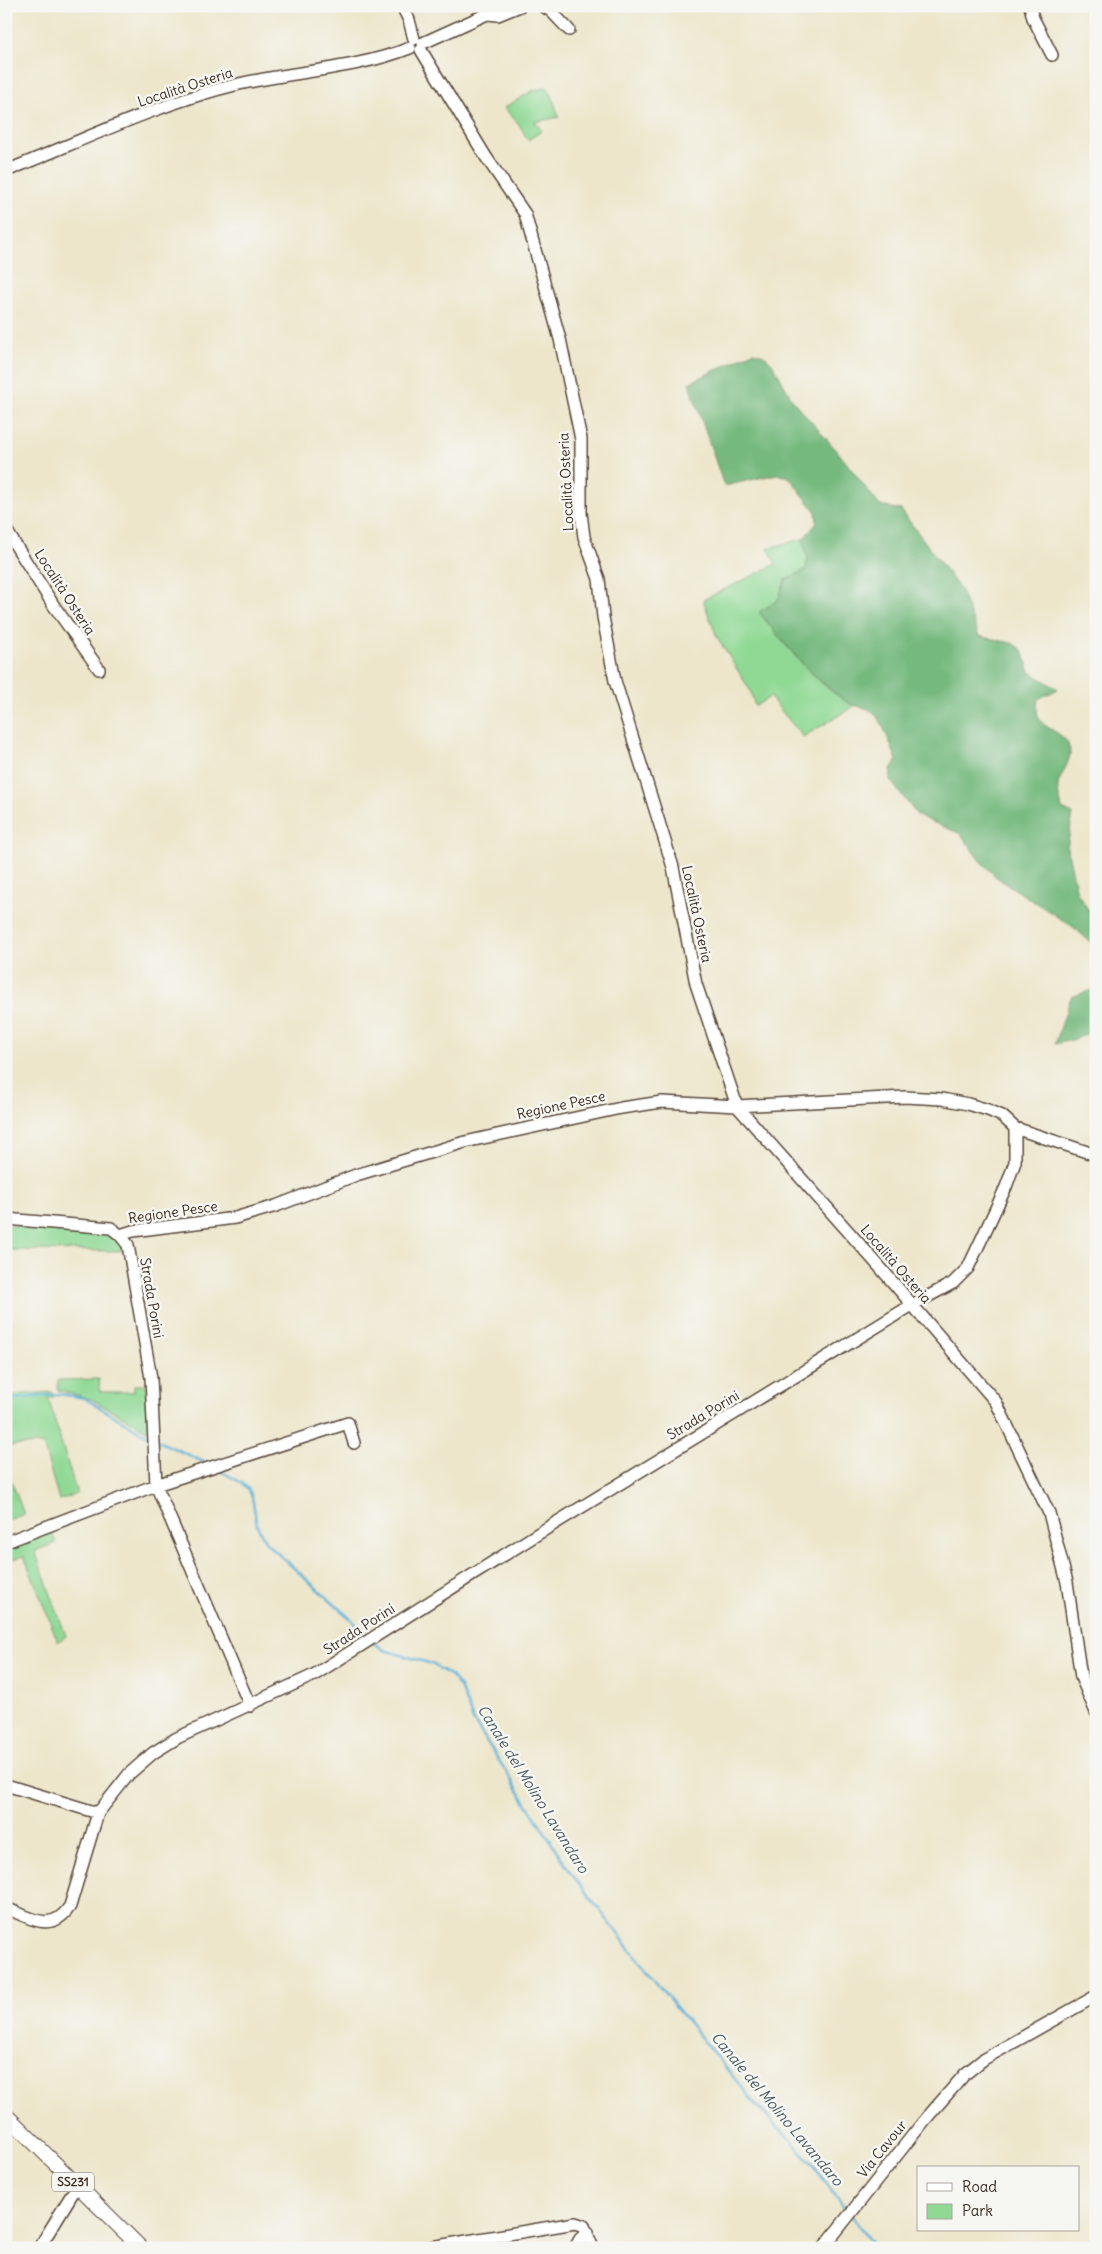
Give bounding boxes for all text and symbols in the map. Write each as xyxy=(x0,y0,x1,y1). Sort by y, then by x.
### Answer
street label: Località Osteria xyxy=(135,63,235,111)
street label: Località Osteria xyxy=(554,432,578,532)
street label: Località Osteria xyxy=(31,546,99,638)
street label: Località Osteria xyxy=(678,864,716,964)
street label: Regione Pesce xyxy=(515,1087,607,1123)
street label: Regione Pesce xyxy=(127,1197,219,1227)
street label: Località Osteria xyxy=(857,1221,935,1307)
street label: Strada Porini xyxy=(136,1256,168,1340)
street label: Strada Porini xyxy=(663,1386,743,1444)
street label: Strada Porini xyxy=(320,1599,398,1659)
water label: Canale del Molino Lavandaro xyxy=(474,1701,594,1878)
water label: Canale del Molino Lavandaro xyxy=(707,2028,848,2191)
street label: Via Cavour xyxy=(853,2116,911,2181)
legend xyxy=(917,2166,1080,2232)
road number: SS231 xyxy=(52,2172,94,2192)
text: Road xyxy=(962,2177,997,2196)
text: Park xyxy=(962,2201,993,2220)

